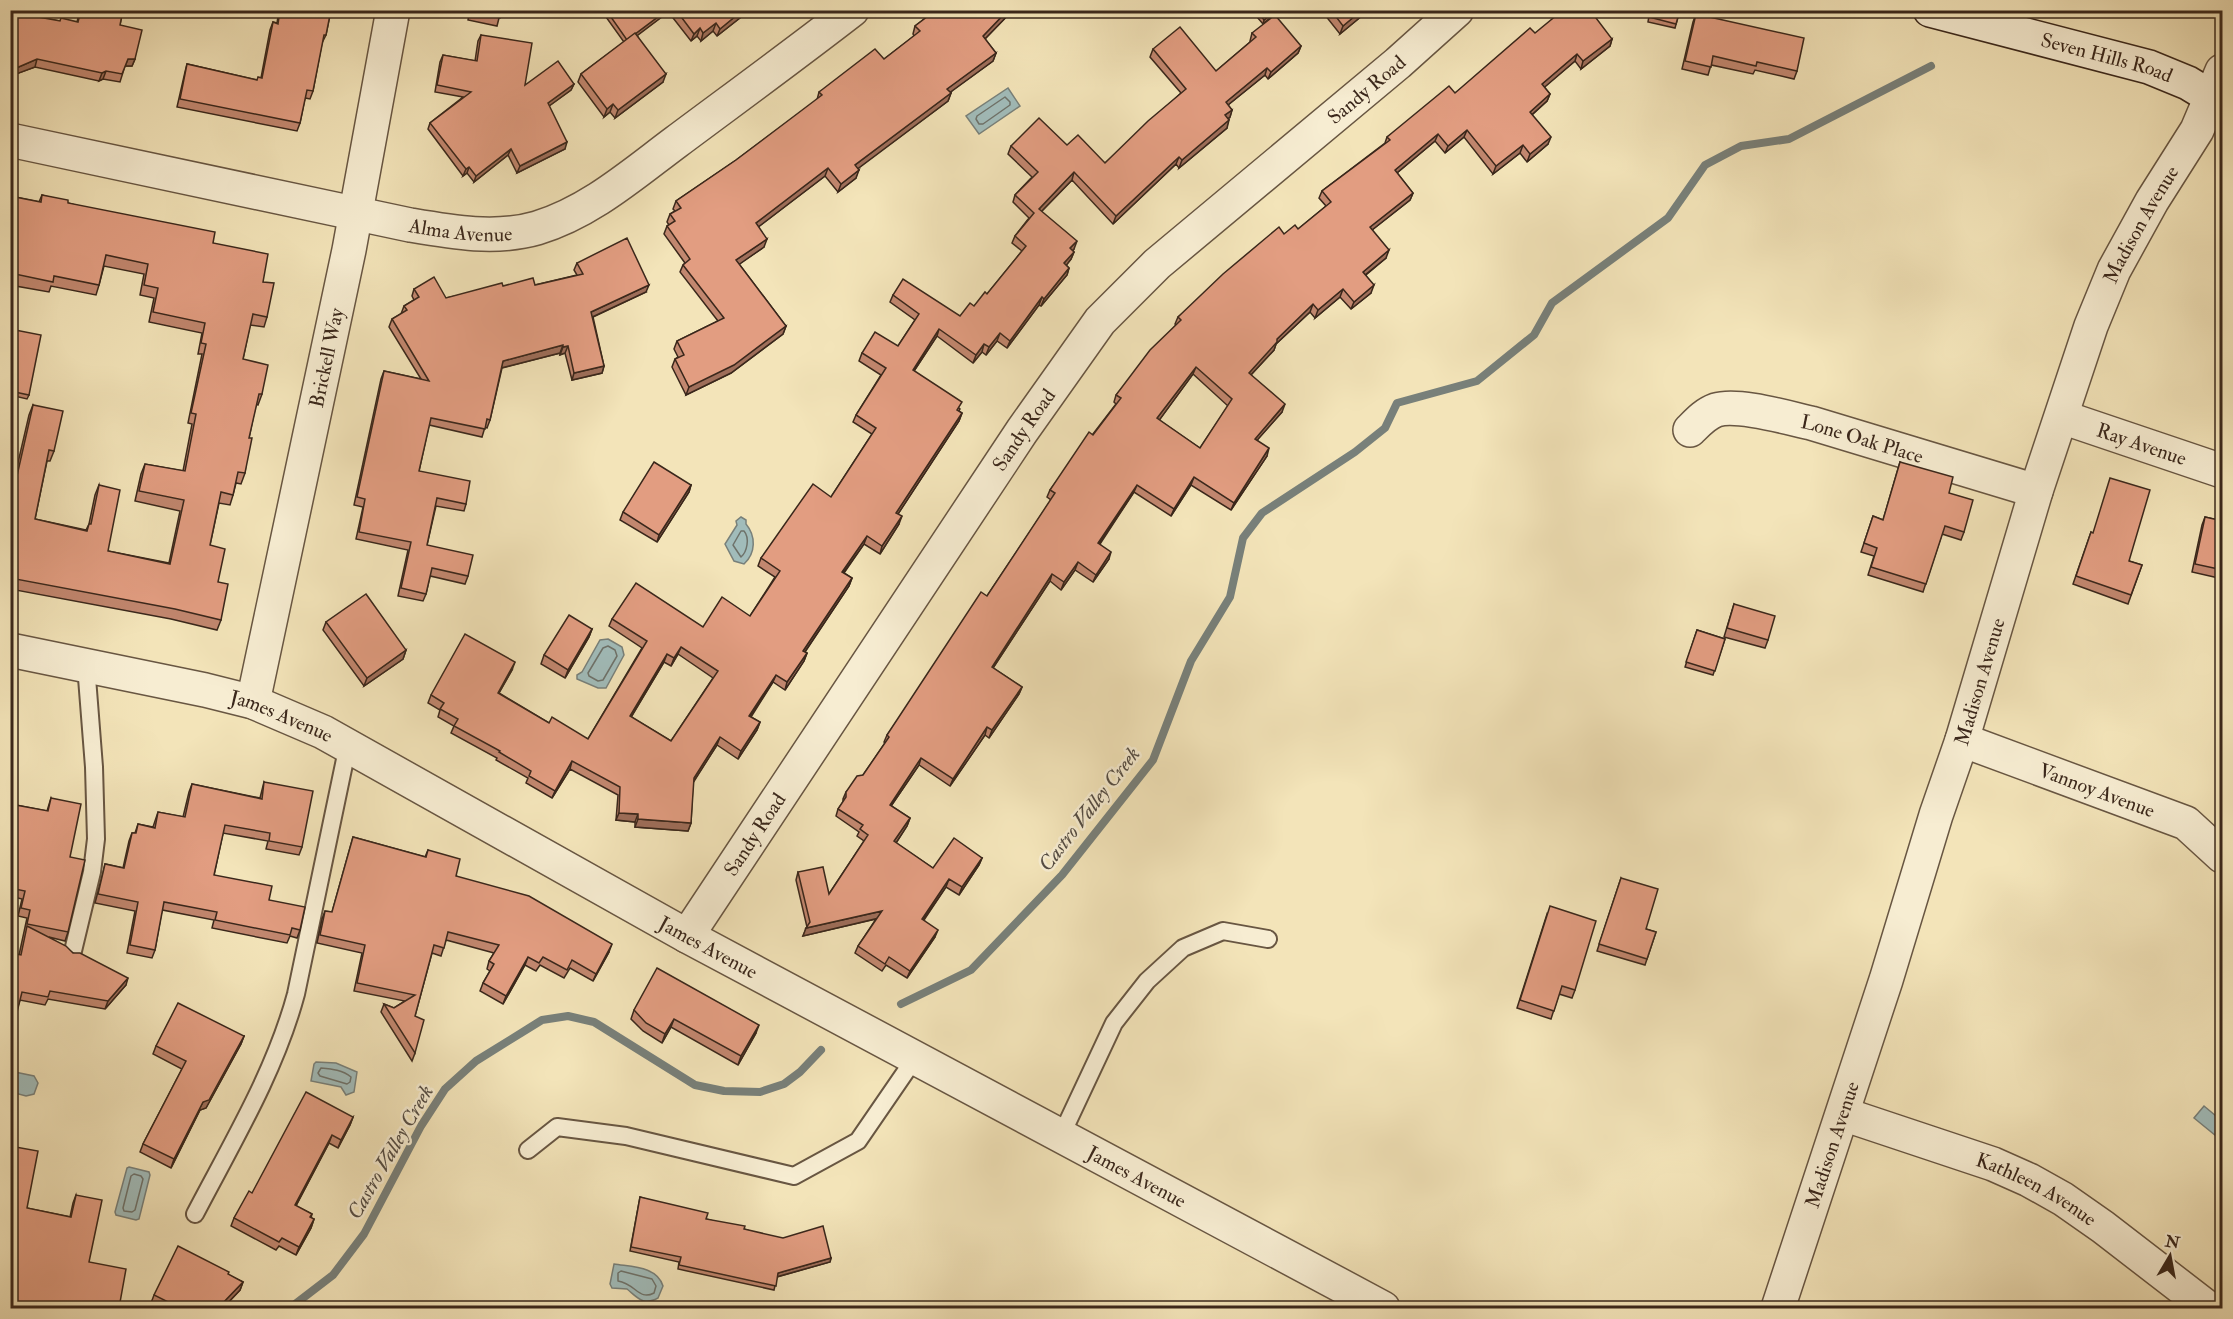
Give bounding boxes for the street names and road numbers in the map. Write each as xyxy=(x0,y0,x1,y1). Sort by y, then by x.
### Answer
street label: Seven Hills Road xyxy=(2038,27,2176,88)
street label: Sandy Road xyxy=(1322,50,1411,130)
street label: Madison Avenue xyxy=(2098,161,2184,287)
street label: Alma Avenue xyxy=(406,213,514,247)
street label: Brickell Way xyxy=(304,304,350,410)
street label: Sandy Road xyxy=(987,384,1061,476)
street label: Lone Oak Place xyxy=(1798,409,1926,469)
street label: Ray Avenue xyxy=(2093,418,2190,471)
street label: Madison Avenue xyxy=(1949,615,2011,748)
street label: James Avenue xyxy=(227,685,337,748)
street label: Vannoy Avenue xyxy=(2035,758,2158,823)
street label: Sandy Road xyxy=(718,788,791,881)
street label: James Avenue xyxy=(653,910,762,984)
street label: Madison Avenue xyxy=(1800,1078,1865,1211)
street label: James Avenue xyxy=(1082,1140,1190,1214)
street label: Kathleen Avenue xyxy=(1973,1147,2101,1232)

